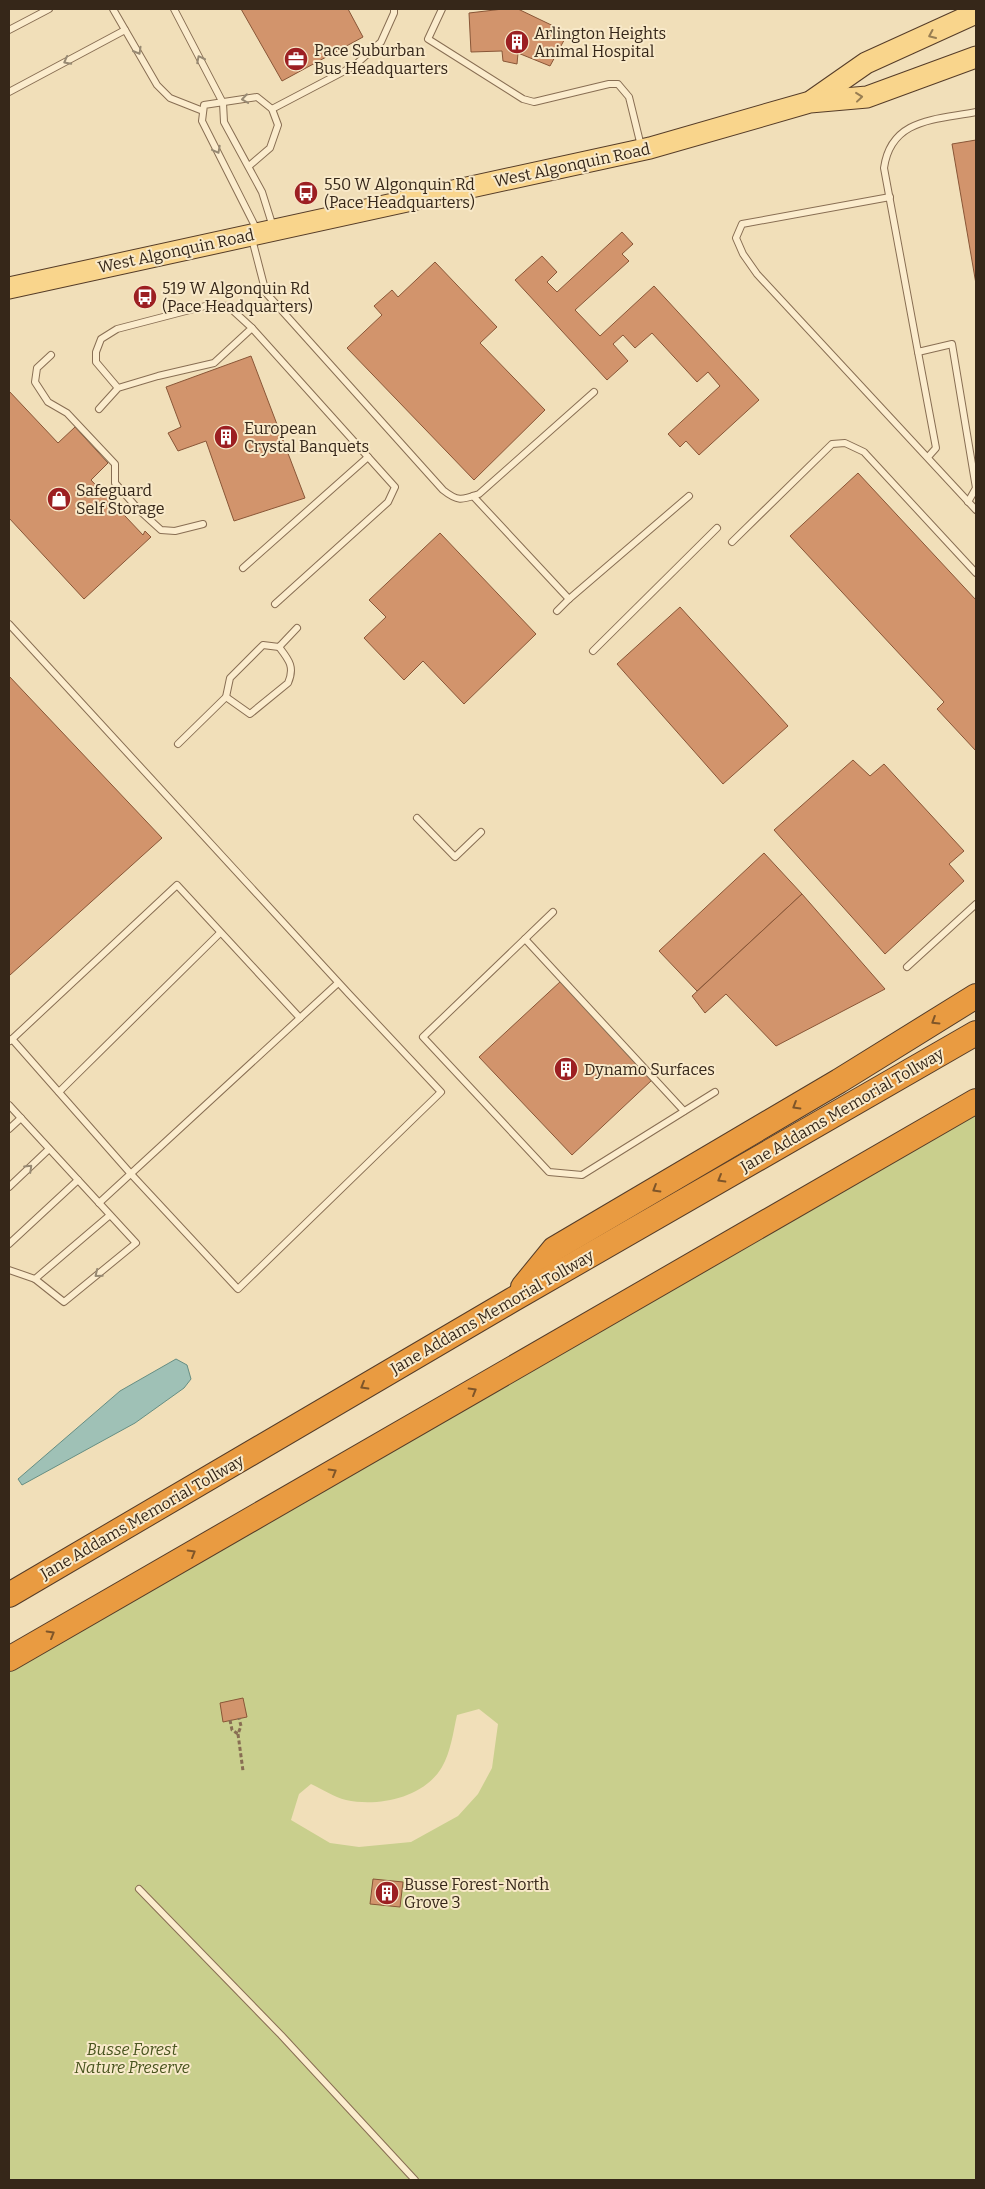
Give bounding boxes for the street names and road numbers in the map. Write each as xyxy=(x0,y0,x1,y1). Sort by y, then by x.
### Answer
street label: West Algonquin Road xyxy=(492,139,652,191)
street label: West Algonquin Road xyxy=(96,225,256,277)
street label: Jane Addams Memorial Tollway xyxy=(736,1044,947,1177)
street label: Jane Addams Memorial Tollway xyxy=(386,1246,597,1379)
street label: Jane Addams Memorial Tollway xyxy=(36,1451,247,1584)

